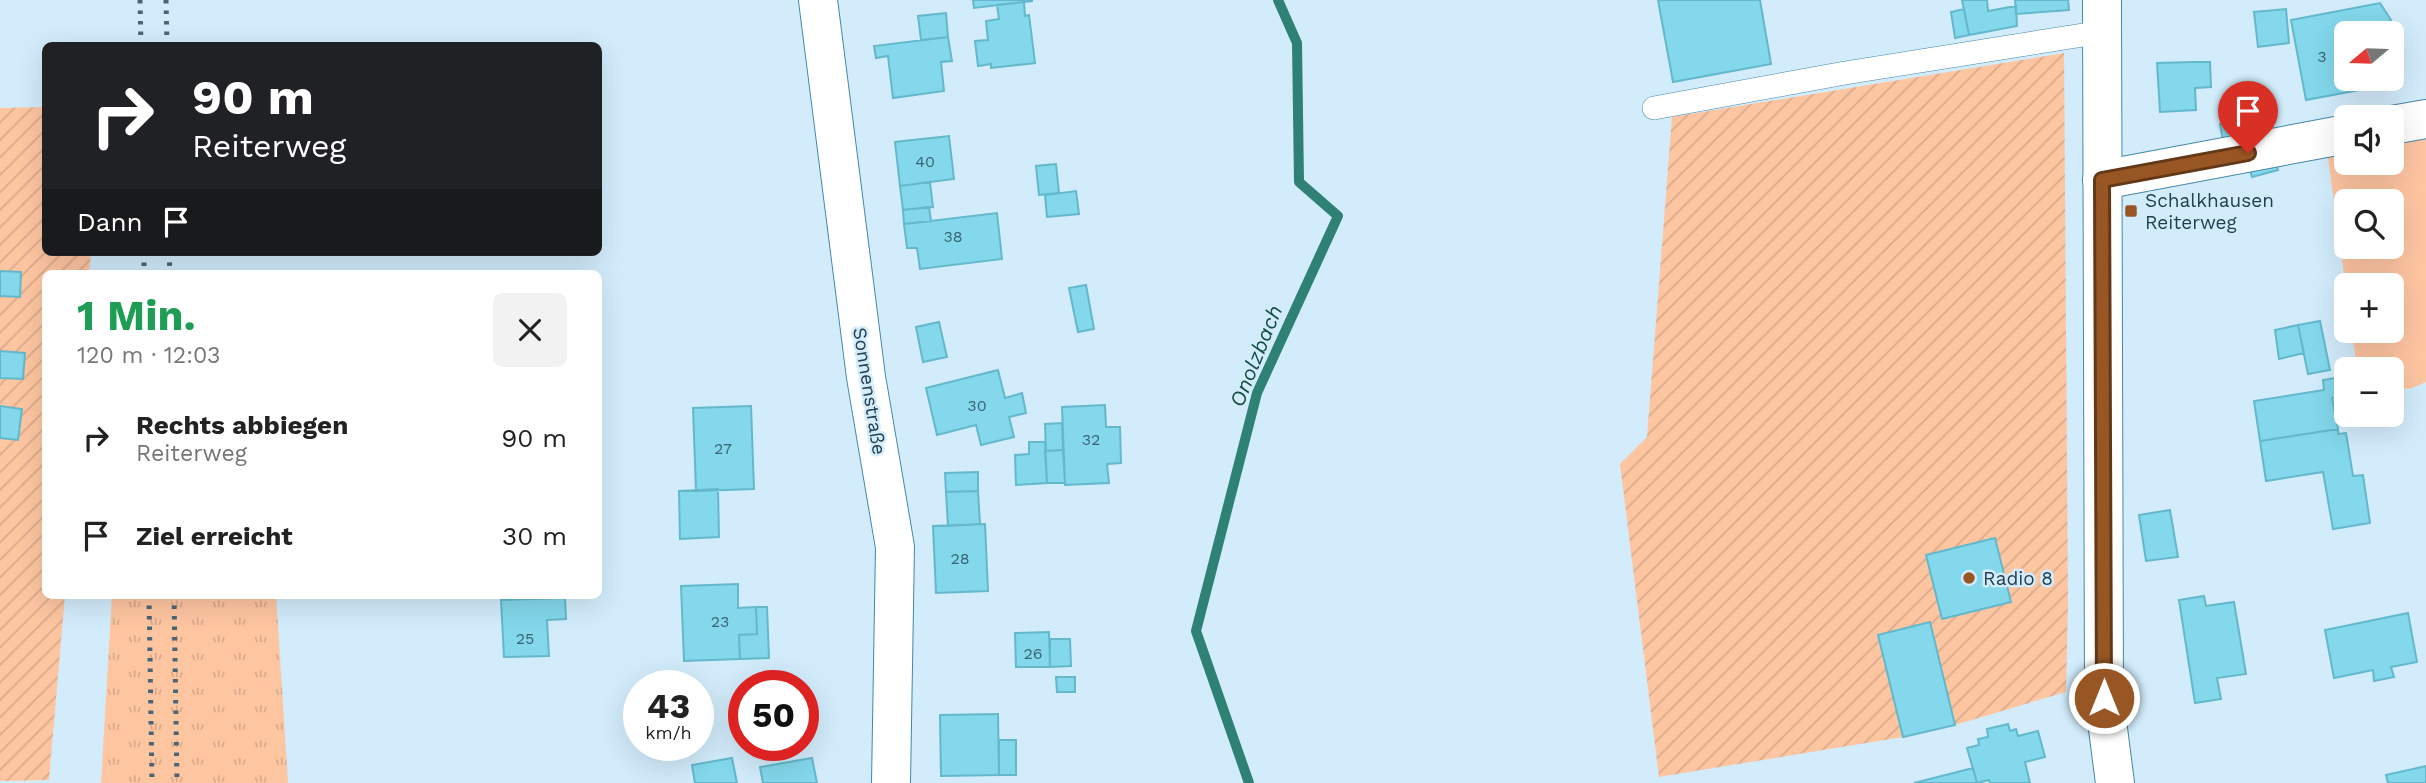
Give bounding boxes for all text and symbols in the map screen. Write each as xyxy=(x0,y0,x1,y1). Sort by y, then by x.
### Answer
north arrow xyxy=(2334,21,2404,91)
map controls xyxy=(2334,21,2404,427)
house number: 3 xyxy=(2317,47,2327,66)
text: 90 m xyxy=(192,68,314,126)
icon: right xyxy=(77,70,168,161)
pin xyxy=(2218,81,2278,153)
icon: arrive xyxy=(2229,92,2267,130)
button: sound xyxy=(2334,105,2404,175)
text: Reiterweg xyxy=(192,127,346,165)
house number: 40 xyxy=(915,152,935,171)
place label: Schalkhausen Reiterweg xyxy=(2145,189,2274,234)
button: search xyxy=(2334,189,2404,259)
icon: arrive xyxy=(157,203,195,241)
marker: Schalkhausen Reiterweg xyxy=(2123,203,2139,219)
text: Dann xyxy=(77,207,143,237)
house number: 38 xyxy=(943,227,963,246)
button: + xyxy=(2334,273,2404,343)
text: 1 Min. xyxy=(77,291,196,340)
button: close xyxy=(493,293,567,367)
water label: Onolzbach xyxy=(1224,301,1287,410)
street label: Sonnenstraße xyxy=(848,326,891,456)
text: 120 m · 12:03 xyxy=(77,342,220,369)
button: − xyxy=(2334,357,2404,427)
house number: 30 xyxy=(967,396,987,415)
text: Rechts abbiegen xyxy=(136,410,348,440)
icon: right xyxy=(77,419,115,457)
text: 90 m xyxy=(501,423,567,453)
house number: 32 xyxy=(1082,430,1100,449)
house number: 27 xyxy=(714,439,732,458)
text: Reiterweg xyxy=(136,440,247,467)
icon: arrive xyxy=(77,517,115,555)
text: Ziel erreicht xyxy=(136,521,293,551)
text: 30 m xyxy=(502,521,567,551)
house number: 28 xyxy=(950,549,970,568)
place label: Radio 8 xyxy=(1983,567,2053,590)
marker: Radio 8 xyxy=(1961,570,1977,586)
house number: 23 xyxy=(711,612,729,631)
house number: 25 xyxy=(516,629,534,648)
house number: 26 xyxy=(1023,644,1043,663)
position arrow xyxy=(2067,661,2141,735)
speed limit sign: 50 xyxy=(728,670,819,761)
text: 43 xyxy=(647,685,690,727)
text: km/h xyxy=(645,722,692,743)

